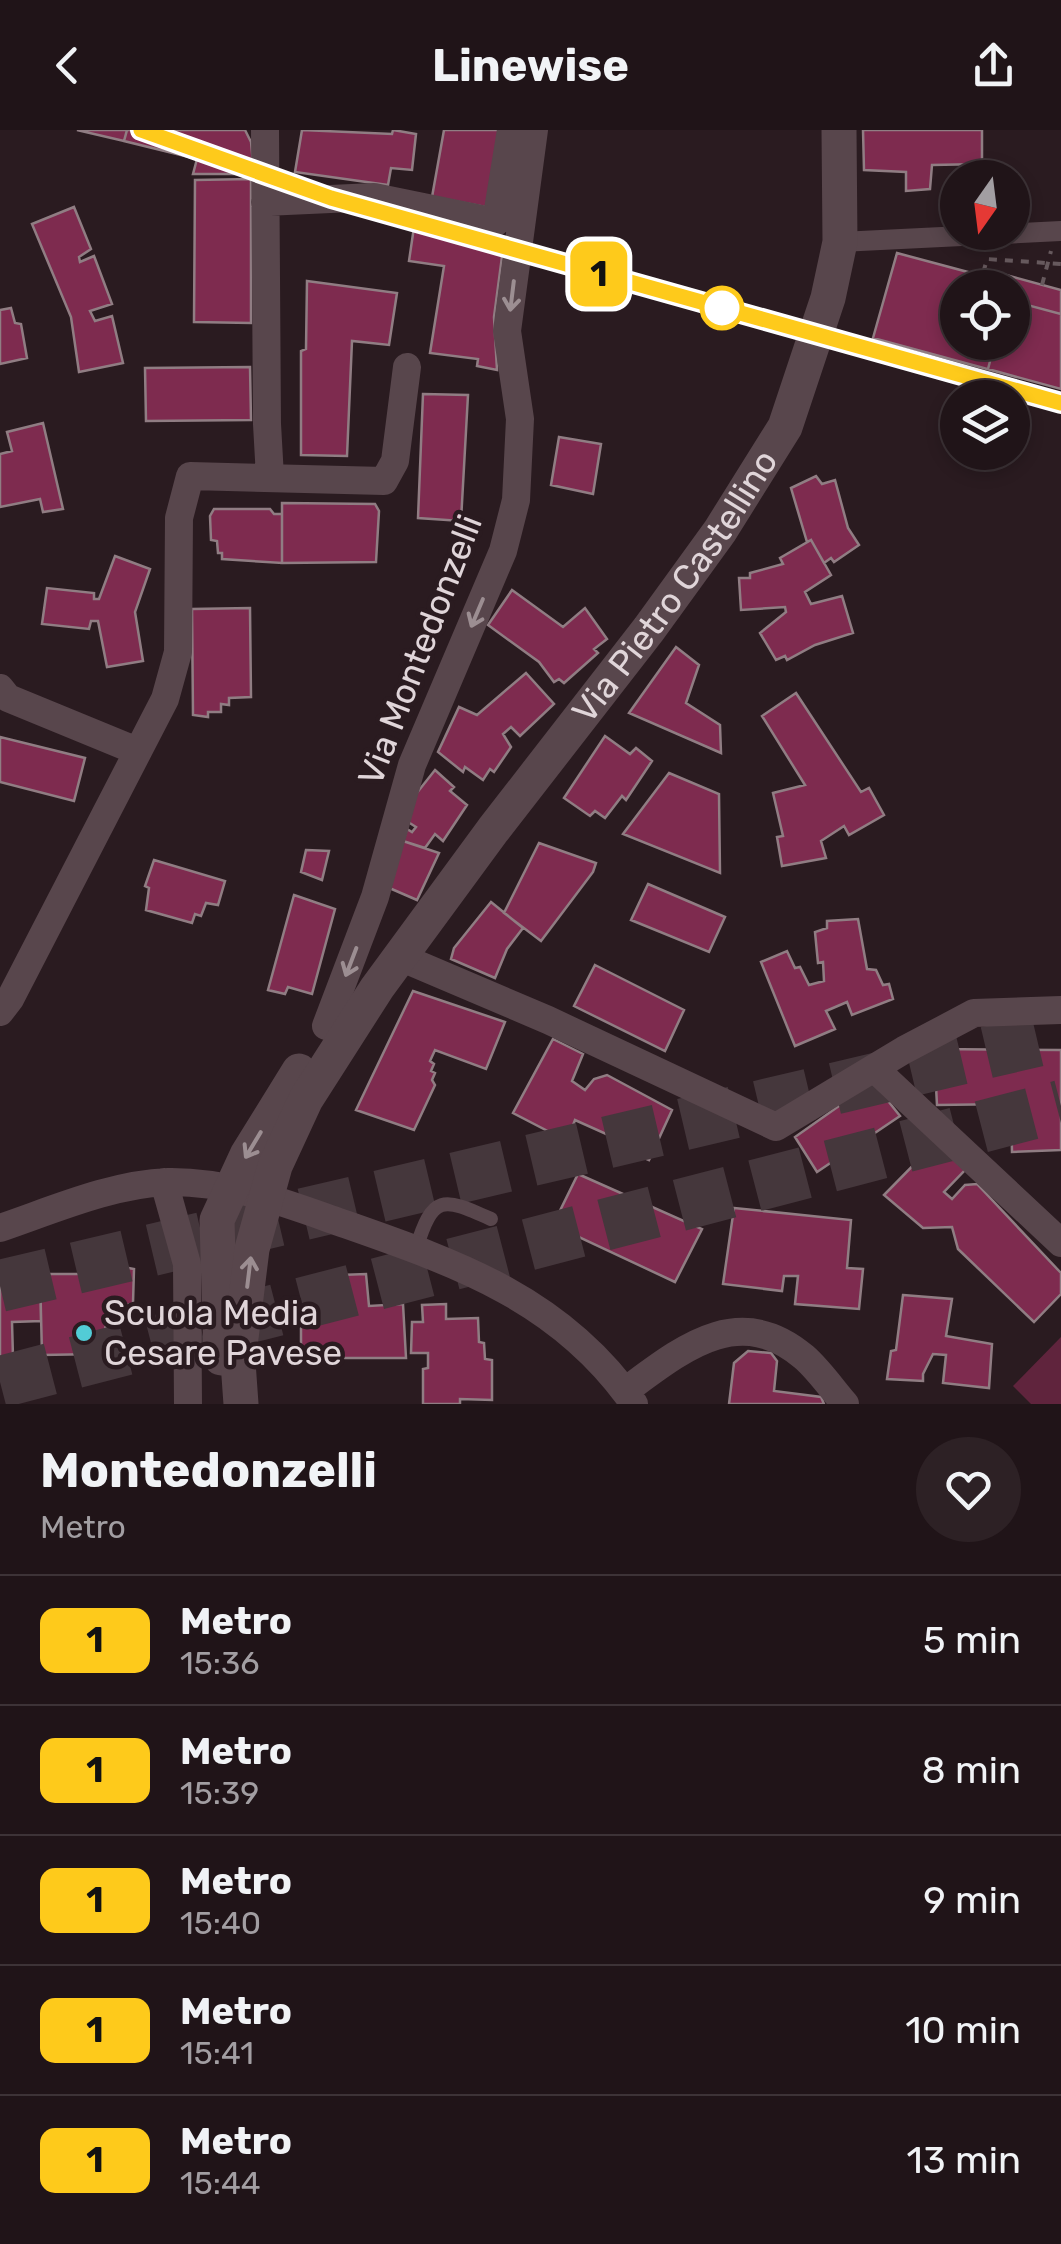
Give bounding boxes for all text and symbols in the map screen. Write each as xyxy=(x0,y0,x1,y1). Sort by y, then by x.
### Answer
icon: back xyxy=(40,38,95,93)
icon: share xyxy=(966,38,1021,93)
text: Linewise xyxy=(432,39,629,92)
north arrow xyxy=(940,160,1030,250)
map controls xyxy=(940,160,1030,470)
line badge: 1 xyxy=(566,242,632,306)
text: 1 xyxy=(590,253,608,295)
button: locate xyxy=(940,270,1030,360)
one-way arrow xyxy=(502,279,521,312)
unlabelled marker xyxy=(701,287,743,329)
button: layers xyxy=(940,380,1030,470)
street label: Via Pietro Castellino xyxy=(563,442,786,731)
street label: Via Montedonzelli xyxy=(349,509,491,791)
one-way arrow xyxy=(467,597,485,628)
one-way arrow xyxy=(340,946,358,976)
one-way arrow xyxy=(243,1130,263,1159)
one-way arrow xyxy=(240,1257,259,1289)
place label: Scuola Media Cesare Pavese xyxy=(104,1292,342,1374)
marker: Scuola Media Cesare Pavese xyxy=(73,1322,95,1344)
button: heart xyxy=(916,1437,1021,1542)
text: Montedonzelli xyxy=(40,1442,377,1499)
text: Metro xyxy=(40,1508,126,1546)
text: Metro xyxy=(180,1598,292,1644)
text: 5 min xyxy=(923,1617,1021,1663)
text: 1 xyxy=(86,1619,104,1661)
text: 15:36 xyxy=(180,1644,259,1682)
text: Metro xyxy=(180,1728,292,1774)
text: 8 min xyxy=(922,1747,1021,1793)
text: 1 xyxy=(86,1749,104,1791)
text: 15:39 xyxy=(180,1774,259,1812)
text: Metro xyxy=(180,1858,292,1904)
text: 9 min xyxy=(923,1877,1021,1923)
text: 1 xyxy=(86,1879,104,1921)
text: 15:40 xyxy=(180,1904,261,1942)
text: Metro xyxy=(180,1988,292,2034)
text: 10 min xyxy=(905,2007,1021,2053)
text: 1 xyxy=(86,2009,104,2051)
text: 15:41 xyxy=(180,2034,254,2072)
text: Metro xyxy=(180,2118,292,2164)
text: 13 min xyxy=(907,2137,1021,2183)
text: 1 xyxy=(86,2139,104,2181)
text: 15:44 xyxy=(180,2164,261,2202)

